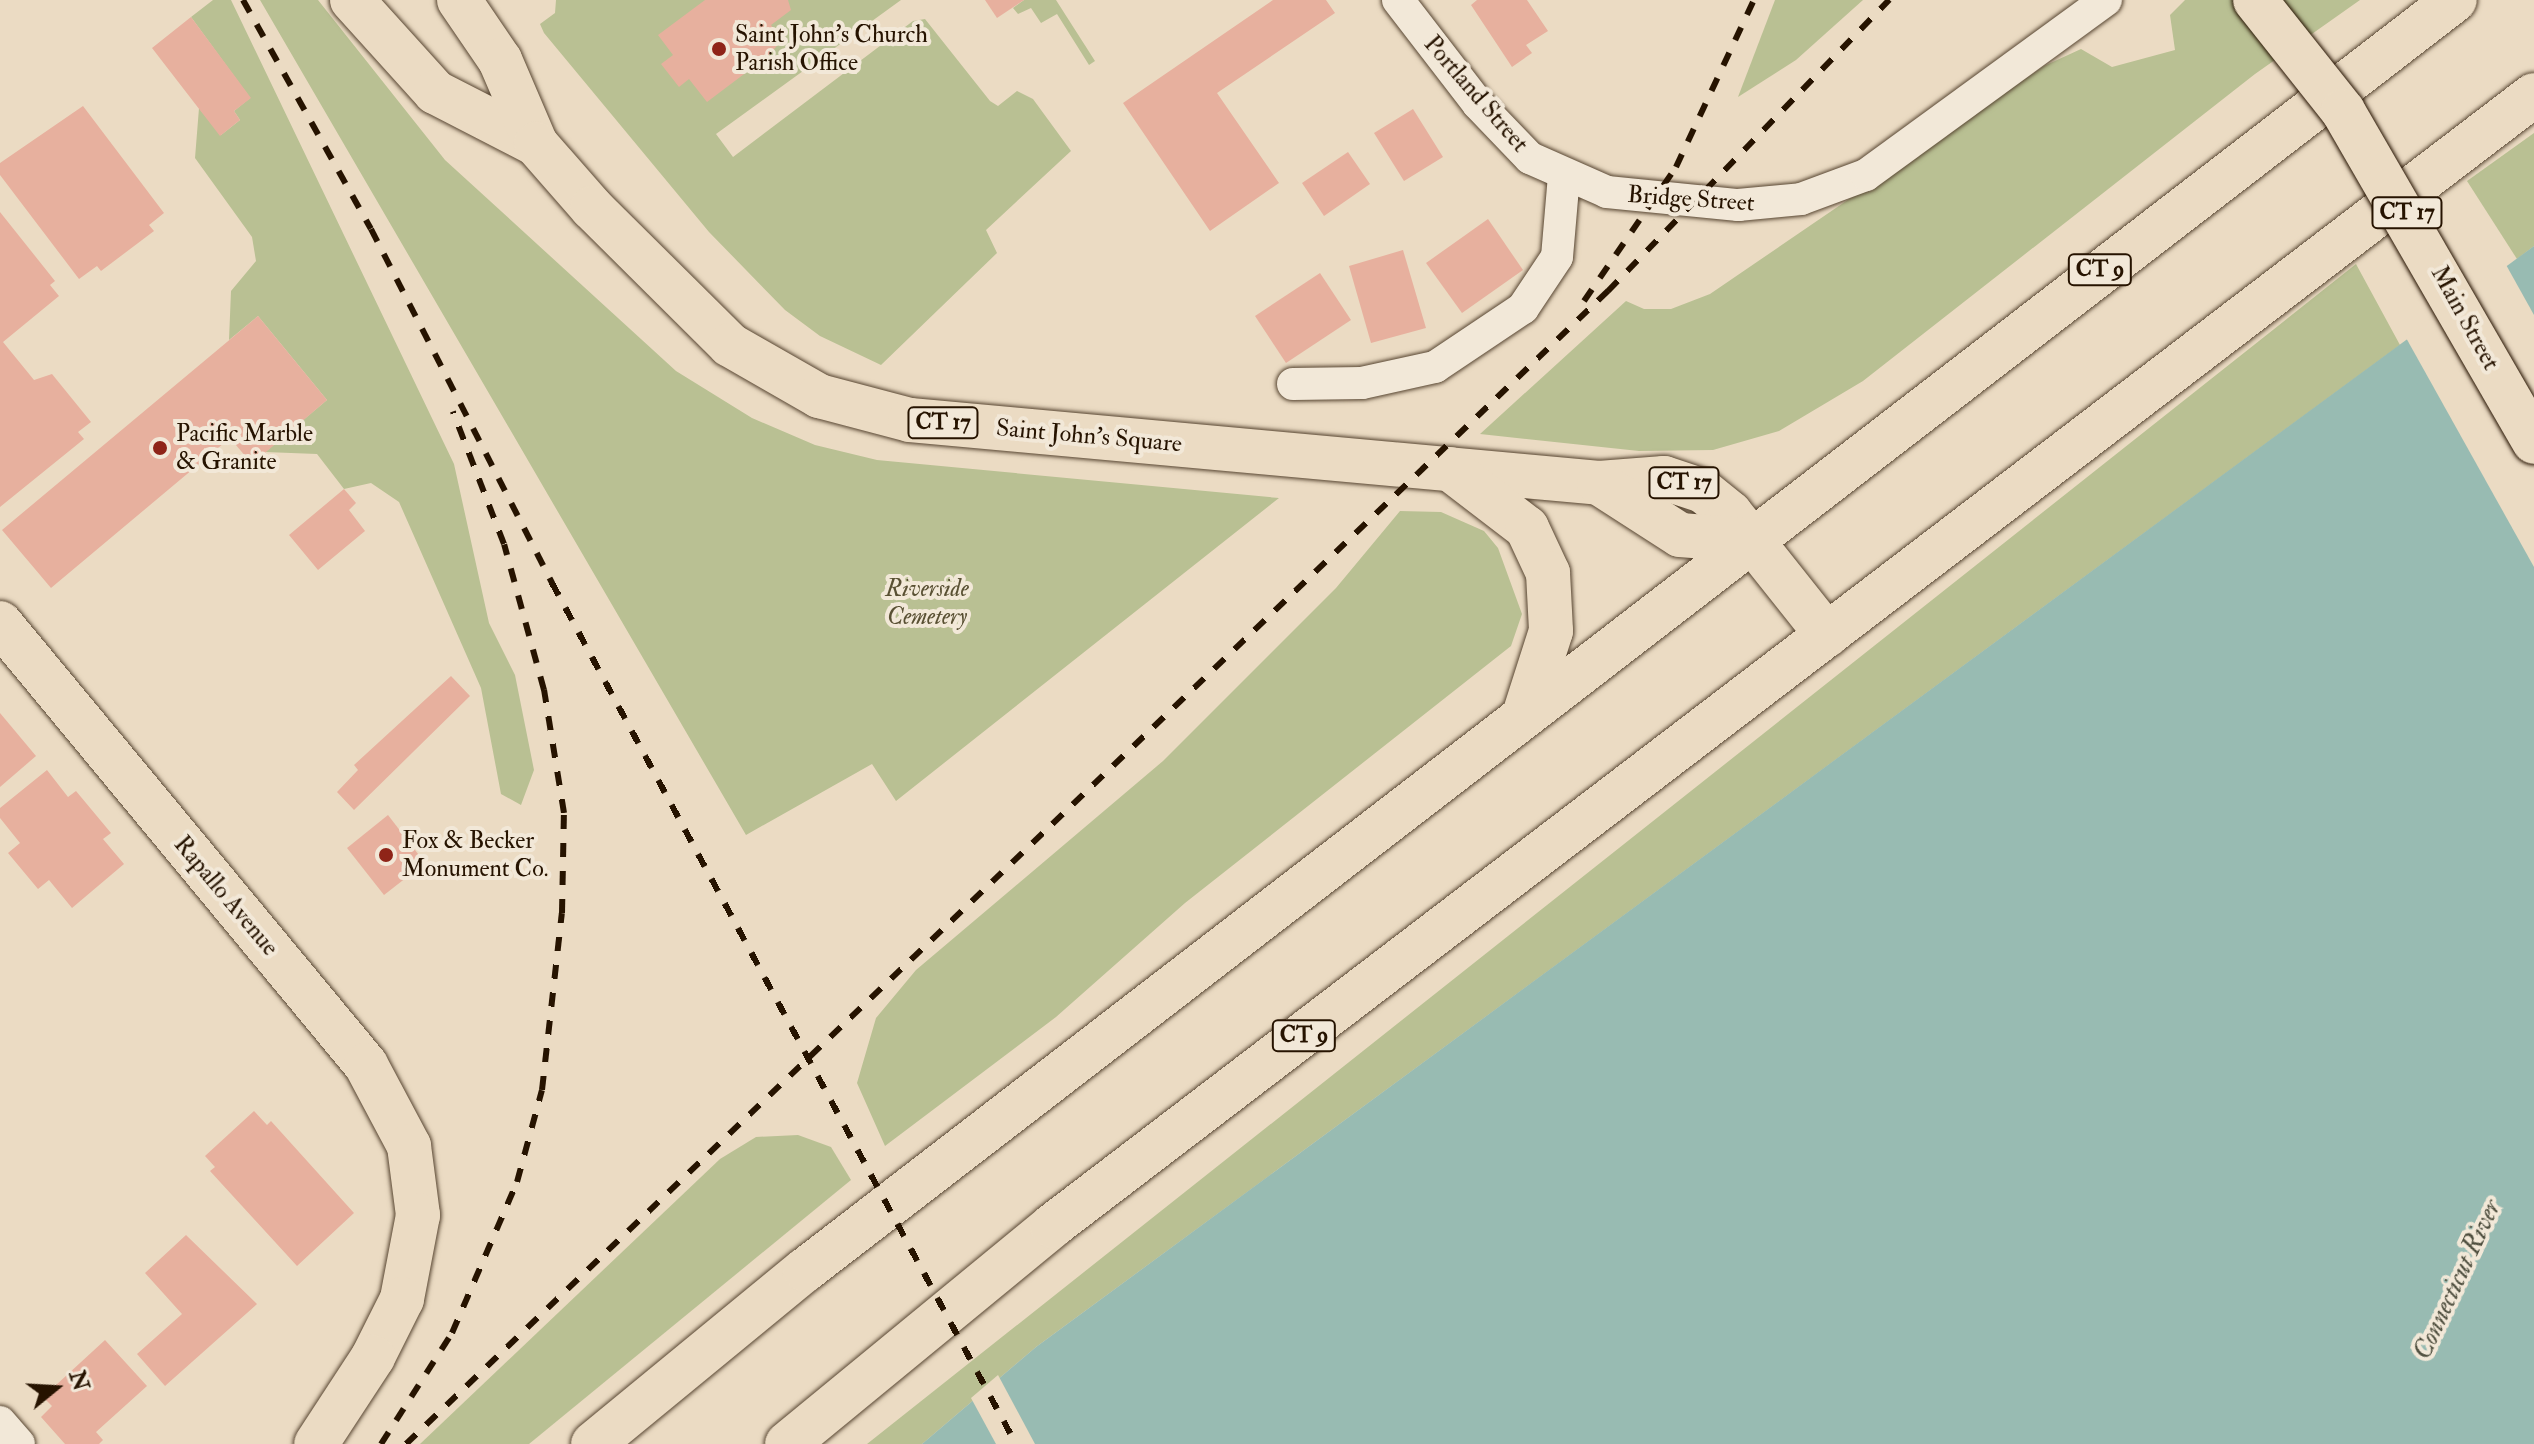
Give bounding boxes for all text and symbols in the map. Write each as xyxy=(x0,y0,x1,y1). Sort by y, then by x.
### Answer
place label: Saint John's Church Parish Office xyxy=(735,21,928,77)
street label: Portland Street xyxy=(1418,30,1534,158)
marker: Saint John's Church Parish Office xyxy=(710,40,728,58)
street label: Bridge Street xyxy=(1626,180,1756,218)
road number: CT 17 xyxy=(2371,195,2443,231)
road number: CT 9 xyxy=(2066,252,2134,288)
street label: Main Street xyxy=(2425,261,2505,375)
road number: CT 17 xyxy=(907,405,979,441)
street label: Saint John's Square xyxy=(995,414,1183,458)
place label: Pacific Marble & Granite xyxy=(176,420,313,476)
marker: Pacific Marble & Granite xyxy=(151,439,169,457)
road number: CT 17 xyxy=(1648,465,1720,501)
park label: Riverside Cemetery xyxy=(885,575,969,631)
place label: Fox & Becker Monument Co. xyxy=(402,827,548,883)
street label: Rapallo Avenue xyxy=(168,830,284,962)
marker: Fox & Becker Monument Co. xyxy=(377,846,395,864)
road number: CT 9 xyxy=(1270,1018,1338,1054)
water label: Connecticut River xyxy=(2407,1195,2509,1365)
north arrow xyxy=(16,1348,96,1428)
text: N xyxy=(62,1367,95,1394)

